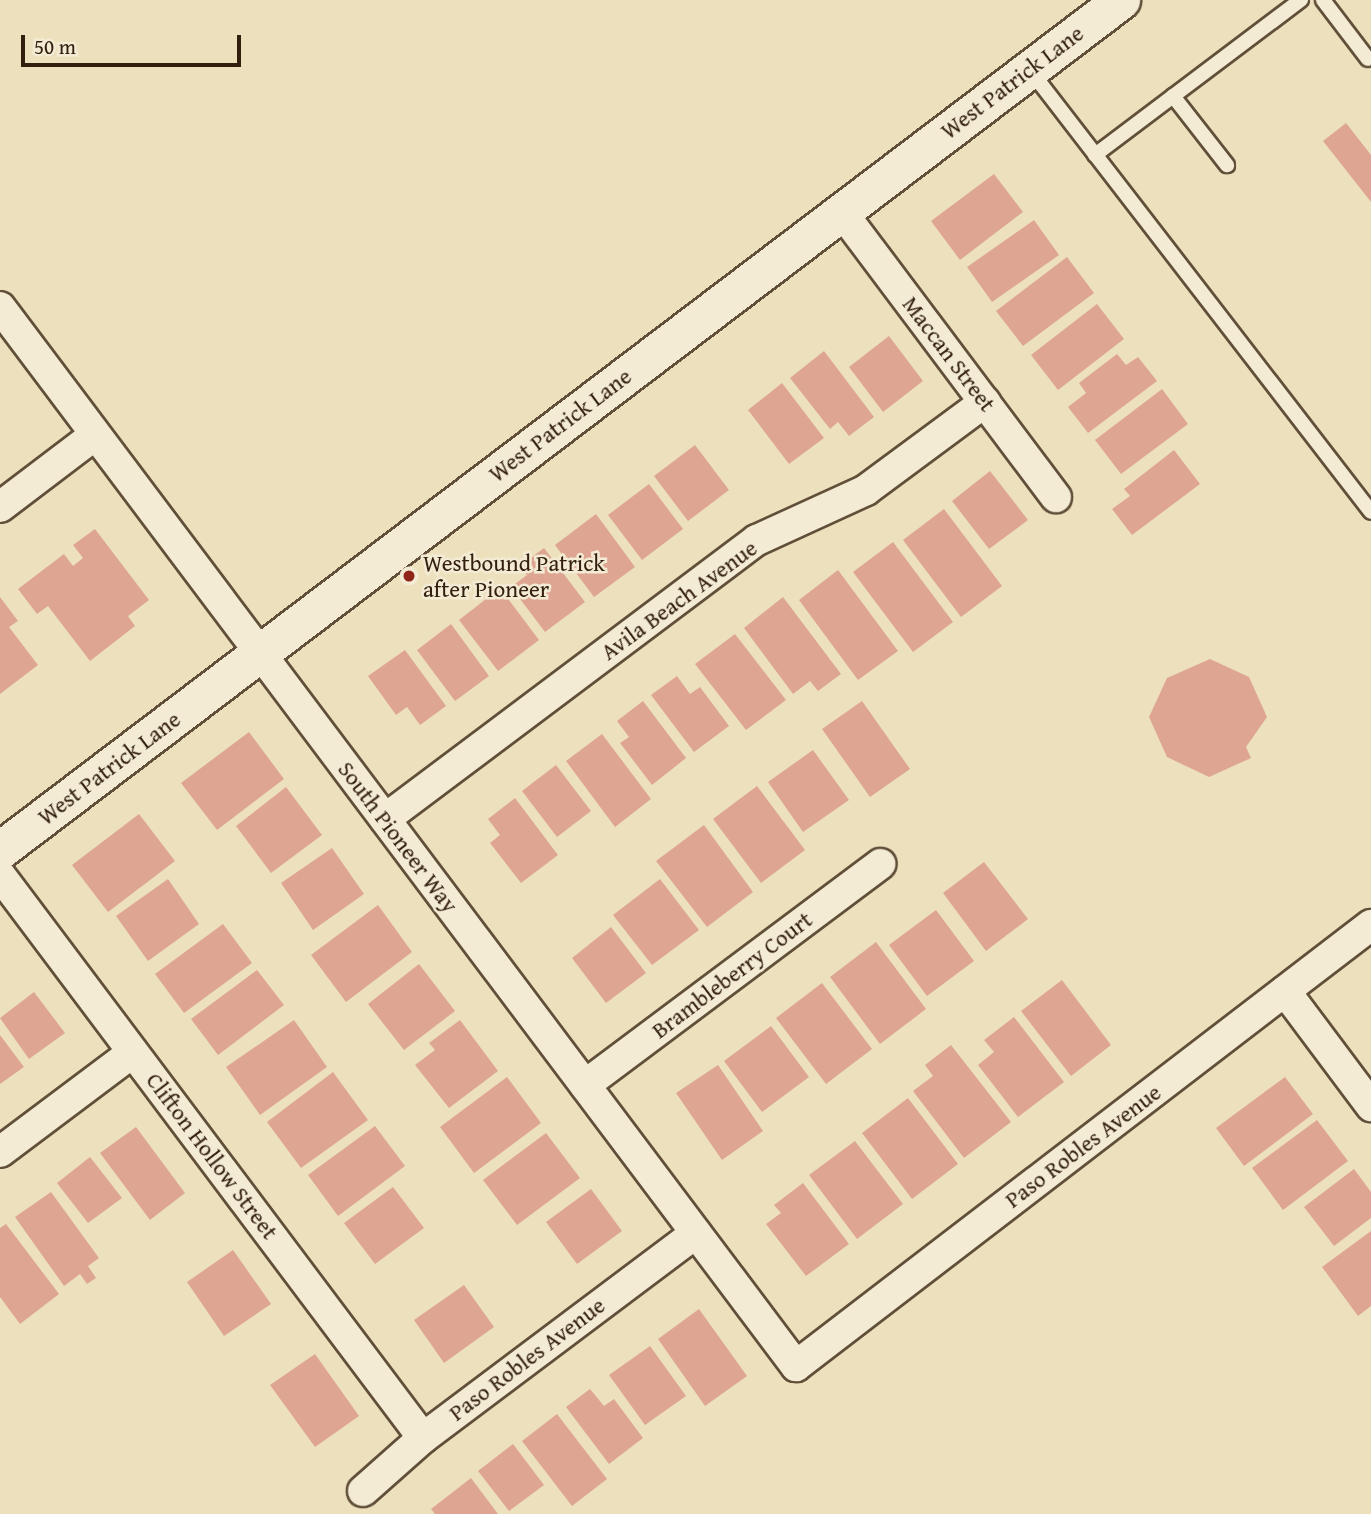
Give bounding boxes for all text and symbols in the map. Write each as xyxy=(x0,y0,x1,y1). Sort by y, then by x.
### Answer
street label: West Patrick Lane xyxy=(935,19,1089,145)
scale bar xyxy=(24,21,245,65)
text: 50 m xyxy=(34,31,76,62)
street label: Maccan Street xyxy=(897,291,1001,417)
street label: West Patrick Lane xyxy=(483,362,637,488)
street label: Avila Beach Avenue xyxy=(596,534,762,666)
place label: Westbound Patrick after Pioneer xyxy=(423,549,605,603)
marker: Westbound Patrick after Pioneer xyxy=(401,568,417,584)
street label: West Patrick Lane xyxy=(32,705,186,831)
street label: South Pioneer Way xyxy=(332,756,464,918)
street label: Brambleberry Court xyxy=(646,906,818,1044)
street label: Clifton Hollow Street xyxy=(140,1067,284,1245)
street label: Paso Robles Avenue xyxy=(1000,1078,1166,1214)
street label: Paso Robles Avenue xyxy=(444,1291,610,1427)

